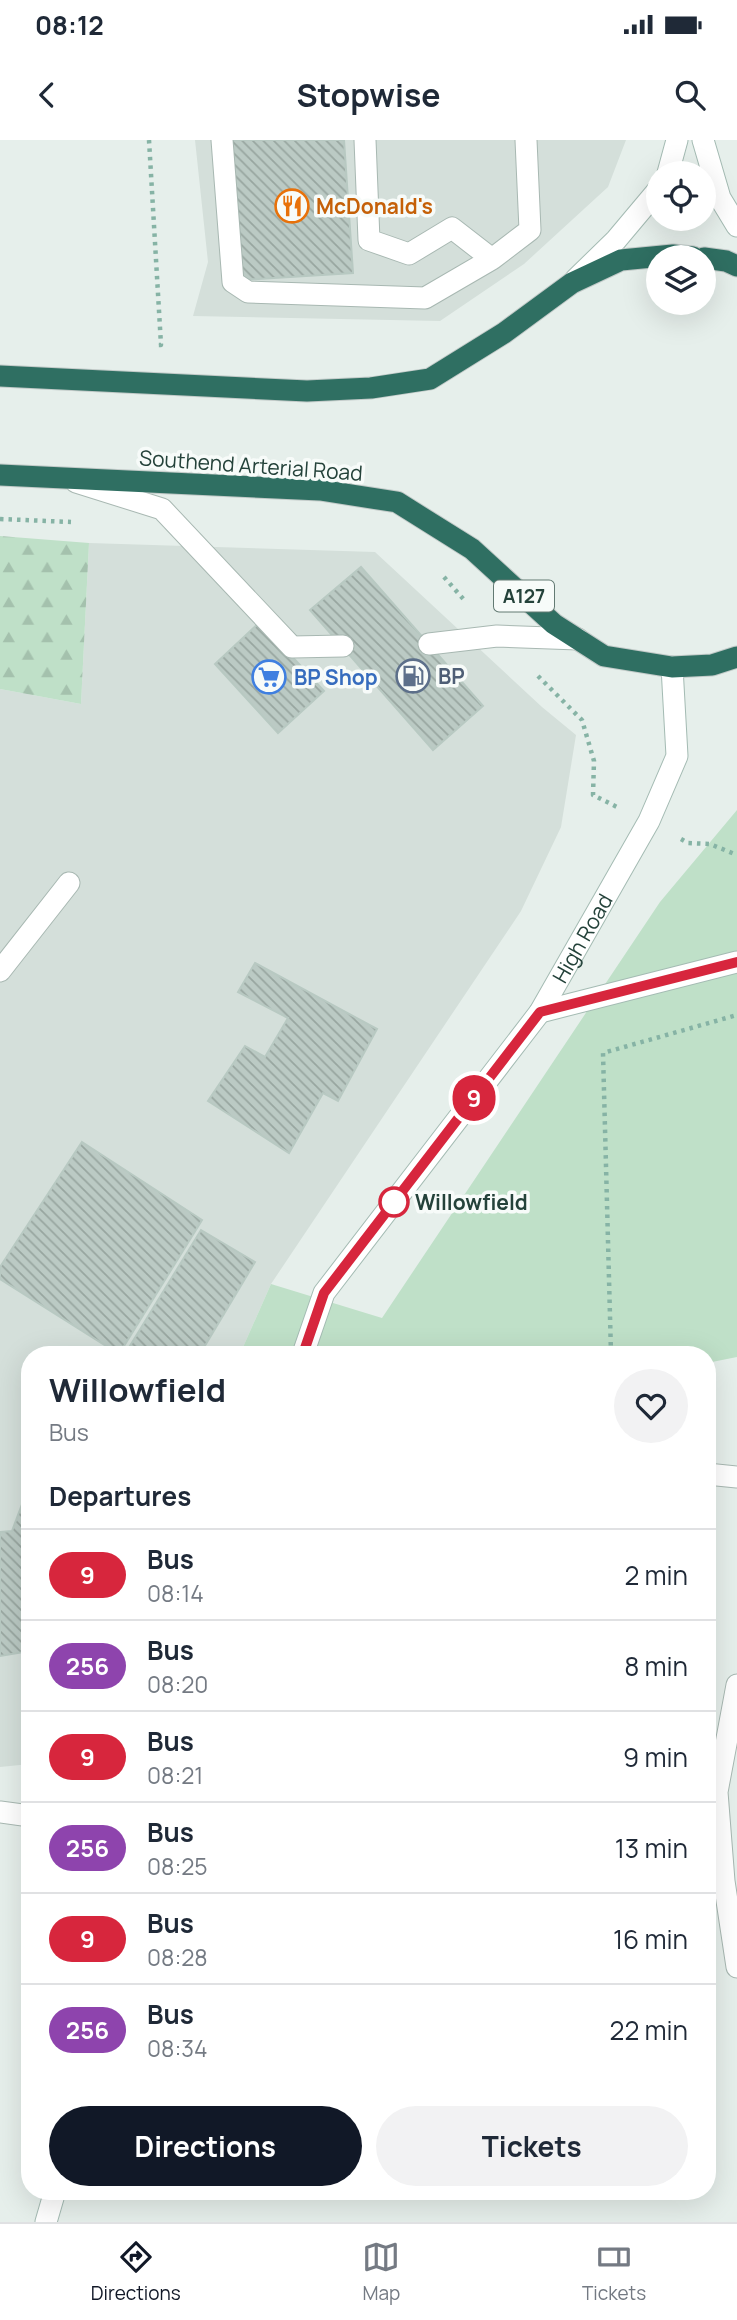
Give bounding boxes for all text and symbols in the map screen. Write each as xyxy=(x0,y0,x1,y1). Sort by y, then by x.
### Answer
text: 08:12 xyxy=(35,7,104,43)
text: Stopwise xyxy=(296,73,441,117)
icon: back xyxy=(28,76,66,114)
icon: search xyxy=(671,76,709,114)
map controls xyxy=(646,161,716,315)
button: locate xyxy=(646,161,716,231)
restaurant icon: McDonald's xyxy=(273,187,311,225)
place label: McDonald's xyxy=(316,192,433,220)
button: layers xyxy=(646,245,716,315)
street label: Southend Arterial Road xyxy=(138,443,364,487)
road number: A127 xyxy=(494,580,554,611)
fuel station icon: BP xyxy=(394,657,432,695)
supermarket icon: BP Shop xyxy=(250,658,288,696)
place label: BP xyxy=(438,662,465,690)
place label: BP Shop xyxy=(294,663,378,691)
street label: High Road xyxy=(546,889,619,988)
line badge: 9 xyxy=(451,1075,497,1121)
text: 9 xyxy=(467,1081,481,1114)
marker: Willowfield xyxy=(379,1187,409,1217)
place label: Willowfield xyxy=(415,1188,528,1216)
text: Willowfield xyxy=(49,1367,226,1412)
button: heart xyxy=(614,1369,688,1443)
text: Bus xyxy=(49,1416,89,1448)
text: Departures xyxy=(49,1478,191,1514)
text: Bus xyxy=(147,1541,194,1577)
text: 2 min xyxy=(624,1557,688,1593)
text: 9 xyxy=(80,1558,95,1591)
text: 08:14 xyxy=(147,1577,204,1609)
text: Bus xyxy=(147,1632,194,1668)
text: 8 min xyxy=(624,1648,688,1684)
text: 256 xyxy=(66,1649,109,1682)
text: 08:20 xyxy=(147,1668,208,1700)
text: Bus xyxy=(147,1723,194,1759)
text: 9 min xyxy=(623,1739,688,1775)
text: 9 xyxy=(80,1740,95,1773)
text: 08:21 xyxy=(147,1759,203,1791)
text: Bus xyxy=(147,1814,194,1850)
text: 13 min xyxy=(615,1830,688,1866)
text: 256 xyxy=(66,1831,109,1864)
text: 08:25 xyxy=(147,1850,208,1882)
text: Bus xyxy=(147,1905,194,1941)
text: 16 min xyxy=(613,1921,688,1957)
text: 9 xyxy=(80,1922,95,1955)
text: 08:28 xyxy=(147,1941,208,1973)
text: Bus xyxy=(147,1996,194,2032)
text: 22 min xyxy=(610,2012,688,2048)
text: 256 xyxy=(66,2013,109,2046)
text: 08:34 xyxy=(147,2032,208,2064)
button: Directions xyxy=(49,2106,362,2186)
button: Tickets xyxy=(376,2106,688,2186)
tab: Directions xyxy=(91,2238,181,2306)
tab: Map xyxy=(362,2238,400,2306)
tab: Tickets xyxy=(582,2238,646,2306)

